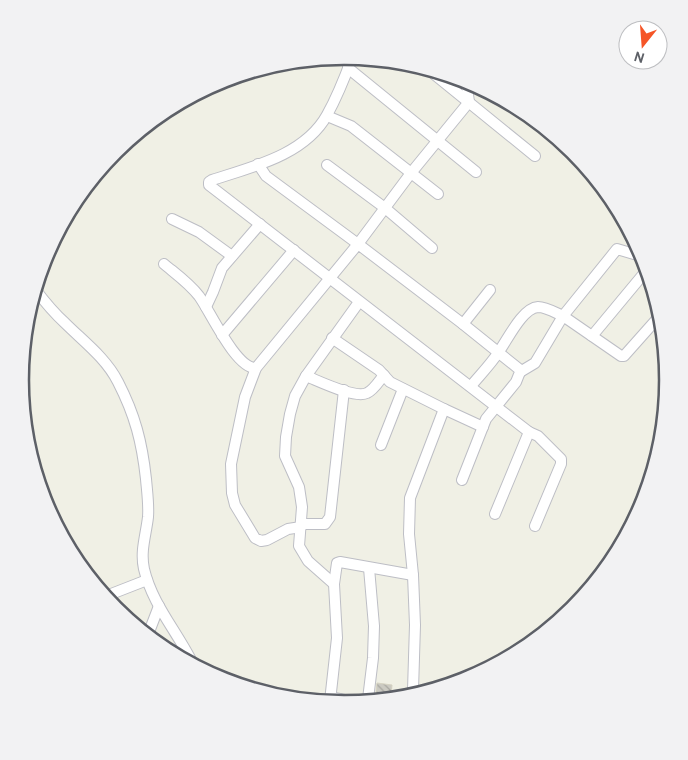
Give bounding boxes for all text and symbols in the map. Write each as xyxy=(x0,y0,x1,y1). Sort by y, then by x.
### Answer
north arrow xyxy=(618,20,668,70)
text: N xyxy=(632,46,647,66)

